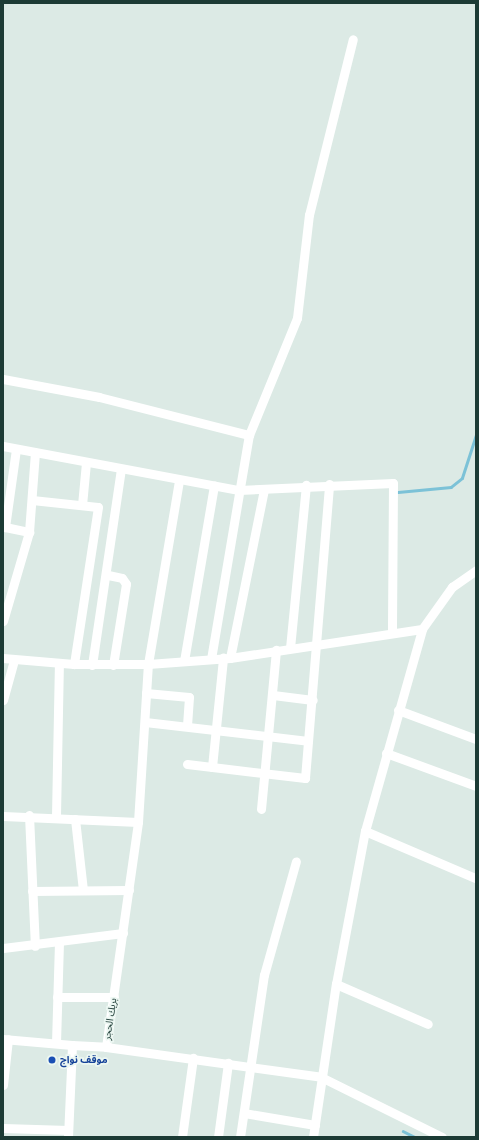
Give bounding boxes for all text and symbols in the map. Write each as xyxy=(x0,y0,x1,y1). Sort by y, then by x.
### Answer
street label: بريك الحجر xyxy=(101,997,119,1041)
place label: موقف نواج xyxy=(60,1054,108,1066)
marker: موقف نواج xyxy=(47,1055,57,1065)

